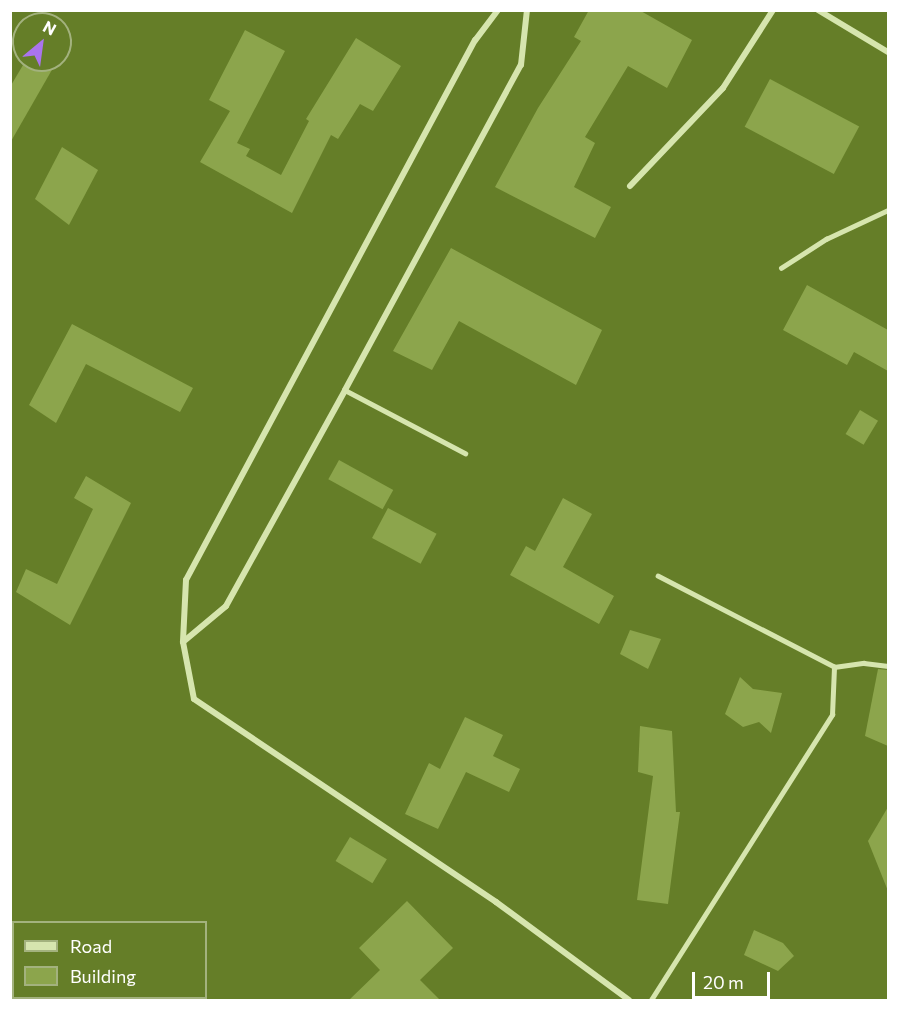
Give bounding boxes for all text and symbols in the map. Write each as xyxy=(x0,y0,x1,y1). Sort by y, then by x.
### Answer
north arrow xyxy=(12,12,72,72)
text: N xyxy=(40,16,60,39)
legend xyxy=(12,921,207,999)
text: Road xyxy=(70,935,112,957)
scale bar xyxy=(695,960,773,998)
text: Building xyxy=(70,965,136,987)
text: 20 m xyxy=(703,971,744,993)

